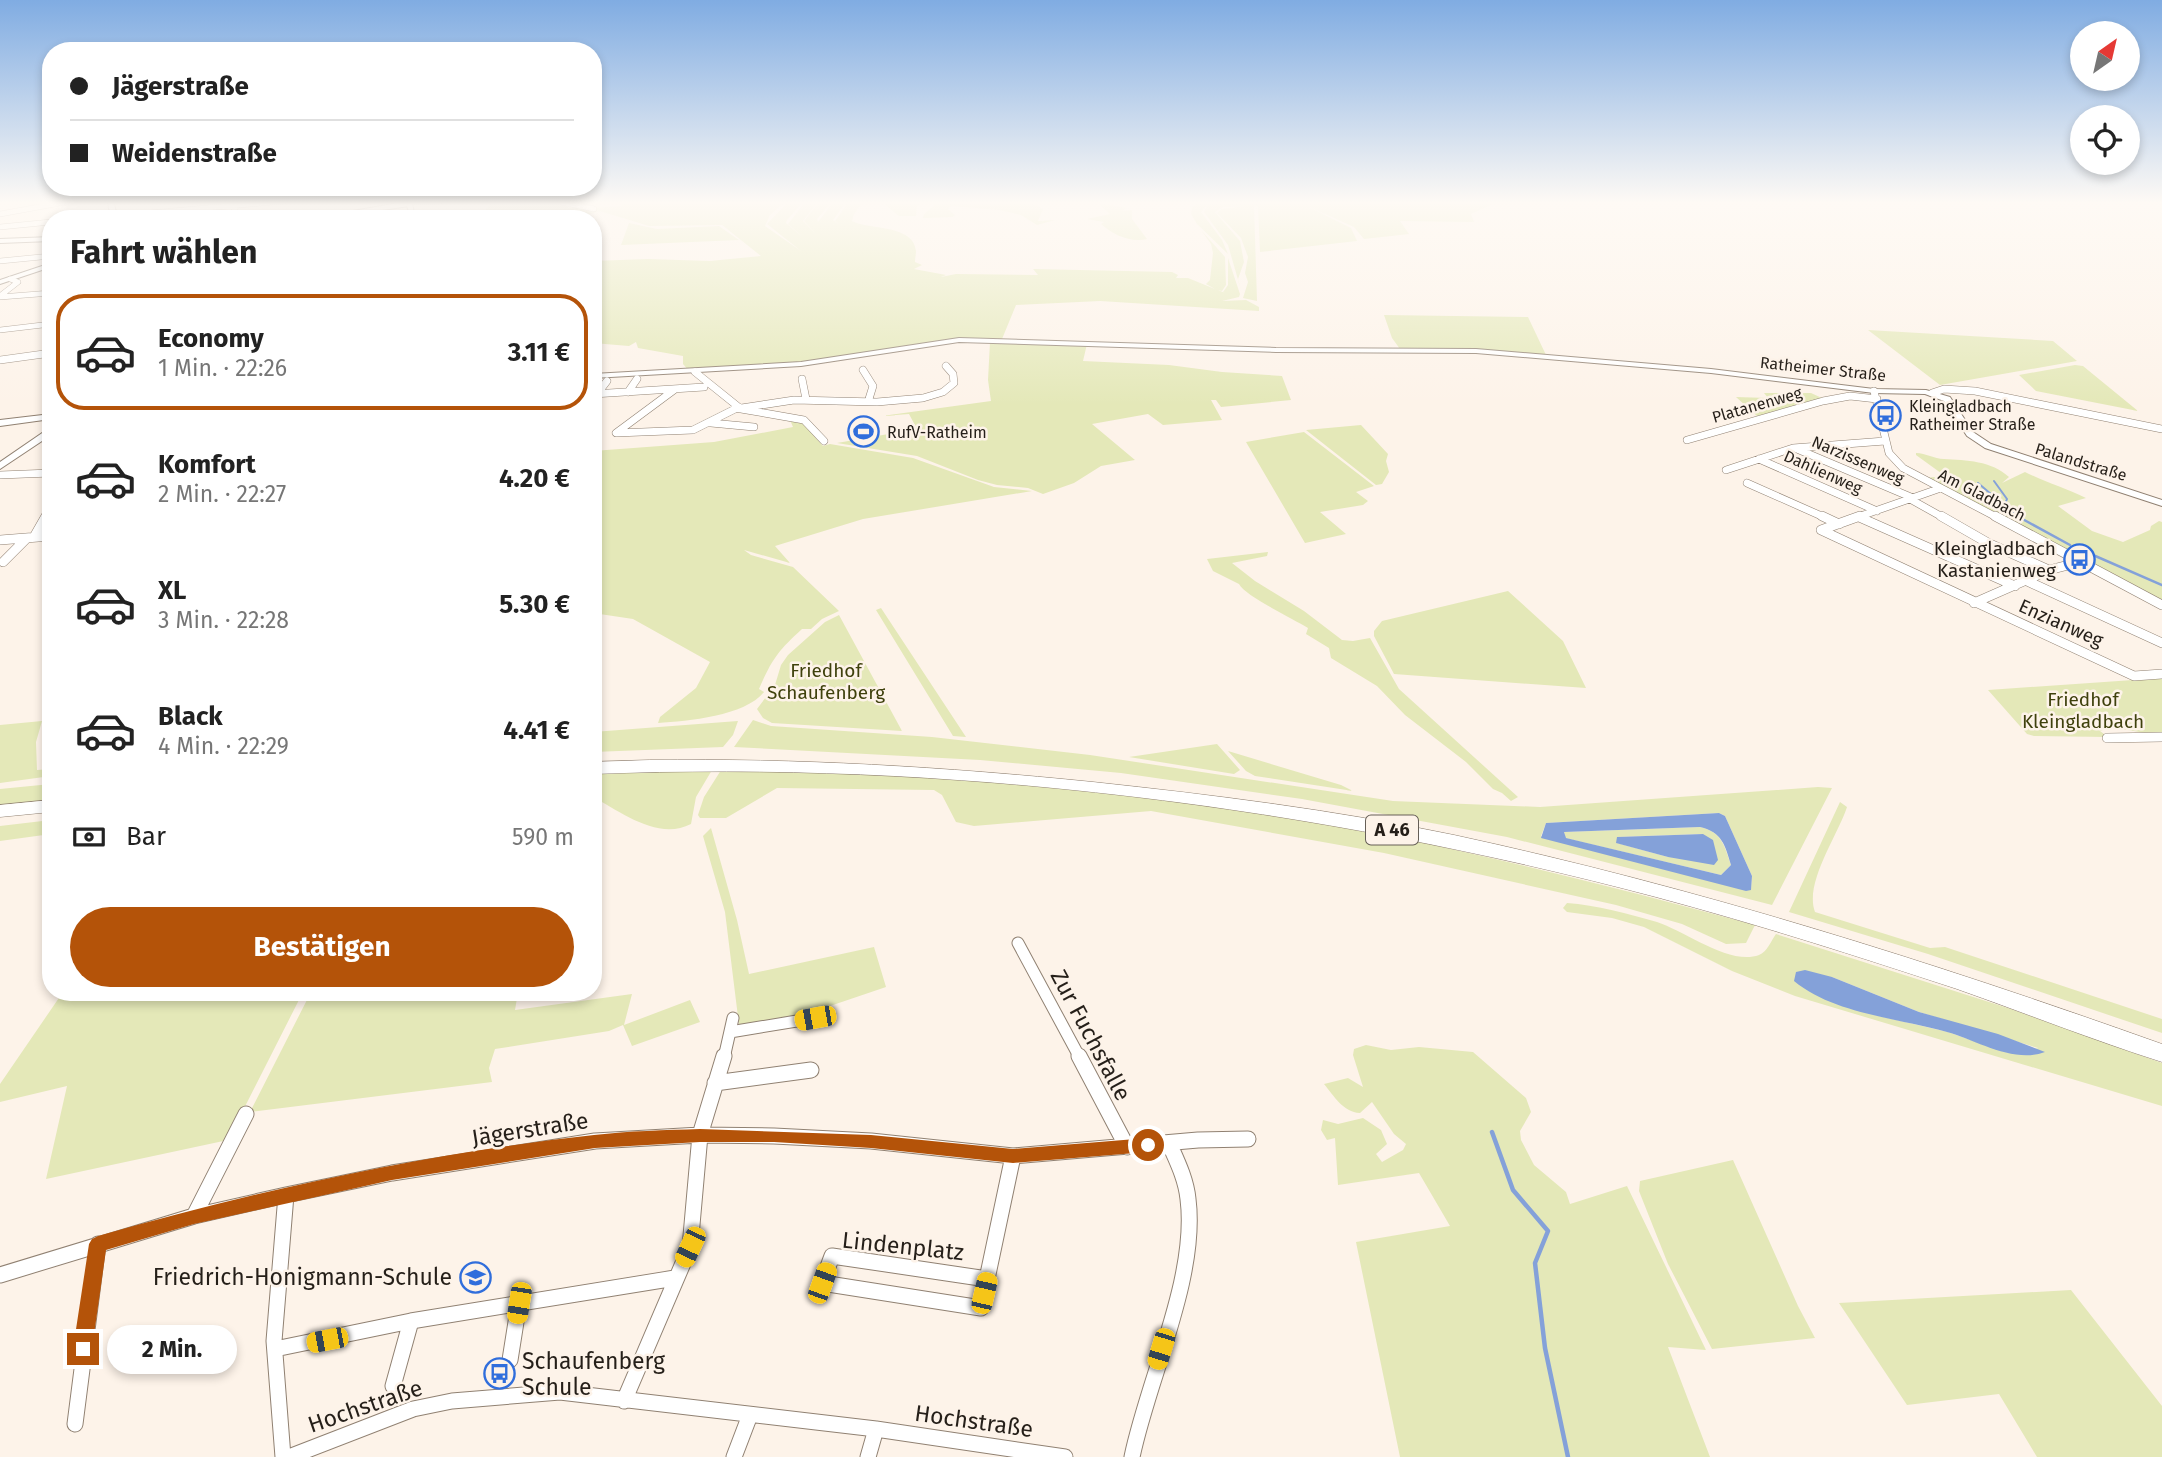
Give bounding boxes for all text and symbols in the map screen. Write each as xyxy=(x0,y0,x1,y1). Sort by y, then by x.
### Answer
north arrow xyxy=(2070,21,2140,91)
map controls xyxy=(2070,21,2140,175)
text: Jägerstraße xyxy=(112,71,249,102)
button: locate xyxy=(2070,105,2140,175)
text: Weidenstraße xyxy=(112,138,277,169)
text: Fahrt wählen xyxy=(70,233,257,271)
icon: car xyxy=(74,321,137,384)
text: Economy xyxy=(158,323,264,354)
text: 3.11 € xyxy=(508,337,570,368)
street label: Ratheimer Straße xyxy=(1759,353,1887,385)
text: 1 Min. · 22:26 xyxy=(158,354,287,382)
street label: Platanenweg xyxy=(1710,383,1805,427)
place label: Kleingladbach Ratheimer Straße xyxy=(1909,397,2035,434)
bus stop icon: Kleingladbach Ratheimer Straße xyxy=(1869,398,1903,432)
sports icon: RufV-Ratheim xyxy=(847,415,881,449)
place label: RufV-Ratheim xyxy=(887,423,987,442)
street label: Narzissenweg xyxy=(1809,432,1908,488)
street label: Palandstraße xyxy=(2033,439,2129,485)
street label: Dahlienweg xyxy=(1781,446,1866,498)
icon: car xyxy=(74,447,137,510)
text: Komfort xyxy=(158,449,256,480)
text: 4.20 € xyxy=(499,463,570,494)
street label: Am Gladbach xyxy=(1935,465,2029,525)
text: 2 Min. · 22:27 xyxy=(158,480,286,508)
place label: Kleingladbach Kastanienweg xyxy=(1934,537,2056,582)
bus stop icon: Kleingladbach Kastanienweg xyxy=(2062,542,2096,576)
icon: car xyxy=(74,573,137,636)
text: XL xyxy=(158,575,186,606)
text: 5.30 € xyxy=(499,589,570,620)
street label: Enzianweg xyxy=(2015,594,2107,652)
text: 3 Min. · 22:28 xyxy=(158,606,289,634)
park label: Friedhof Schaufenberg xyxy=(767,659,885,704)
park label: Friedhof Kleingladbach xyxy=(2022,688,2144,733)
icon: car xyxy=(74,699,137,762)
text: Black xyxy=(158,701,223,732)
text: 4.41 € xyxy=(503,715,570,746)
text: 4 Min. · 22:29 xyxy=(158,732,289,760)
road number: A 46 xyxy=(1366,816,1418,844)
icon: cash xyxy=(70,818,108,856)
text: Bar xyxy=(126,821,166,852)
text: 590 m xyxy=(512,823,574,851)
button: Bestätigen xyxy=(70,907,574,987)
street label: Zur Fuchsfalle xyxy=(1045,965,1137,1105)
car xyxy=(793,1004,838,1032)
street label: Jägerstraße xyxy=(470,1106,590,1152)
route start xyxy=(1132,1129,1164,1161)
car xyxy=(672,1224,709,1270)
street label: Lindenplatz xyxy=(841,1226,965,1266)
school or university icon: Friedrich-Honigmann-Schule xyxy=(458,1260,492,1294)
car xyxy=(805,1260,840,1306)
place label: Friedrich-Honigmann-Schule xyxy=(153,1263,452,1291)
car xyxy=(970,1270,999,1316)
car xyxy=(506,1281,533,1325)
callout: 2 Min. xyxy=(108,1324,237,1374)
car xyxy=(305,1326,350,1354)
car xyxy=(1145,1326,1178,1372)
route end xyxy=(67,1333,99,1365)
text: 2 Min. xyxy=(142,1335,202,1363)
place label: Schaufenberg Schule xyxy=(522,1347,665,1401)
bus stop icon: Schaufenberg Schule xyxy=(482,1357,516,1391)
street label: Hochstraße xyxy=(304,1373,426,1439)
street label: Hochstraße xyxy=(913,1399,1035,1443)

